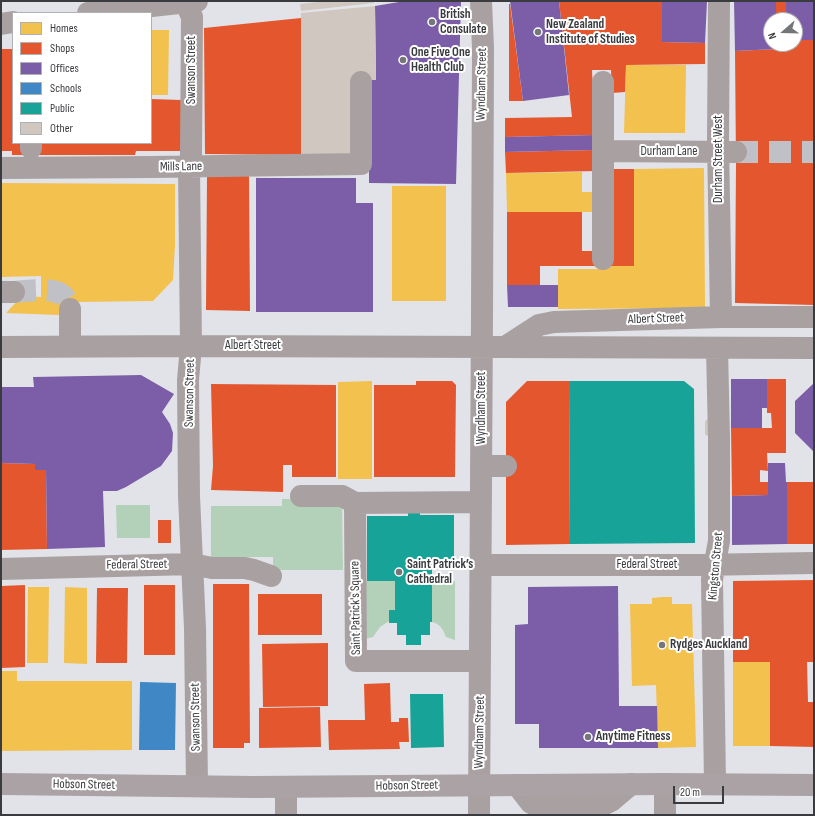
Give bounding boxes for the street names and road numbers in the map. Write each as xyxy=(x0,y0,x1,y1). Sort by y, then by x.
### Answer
street label: Swanson Street xyxy=(184,36,200,104)
street label: Wyndham Street xyxy=(474,47,490,121)
street label: Durham Street West xyxy=(711,115,727,203)
street label: Durham Lane xyxy=(640,144,698,160)
street label: Mills Lane xyxy=(160,159,202,175)
street label: Albert Street xyxy=(628,310,684,328)
street label: Albert Street xyxy=(225,338,281,354)
street label: Swanson Street xyxy=(182,359,198,427)
street label: Wyndham Street xyxy=(474,372,490,444)
street label: Kingston Street xyxy=(705,531,727,601)
street label: Federal Street xyxy=(106,557,168,573)
street label: Federal Street xyxy=(616,557,678,573)
street label: Saint Patrick's Square xyxy=(347,561,365,655)
street label: Swanson Street xyxy=(188,683,204,751)
street label: Wyndham Street xyxy=(472,695,488,769)
street label: Hobson Street xyxy=(53,777,115,793)
street label: Hobson Street xyxy=(376,778,438,794)

